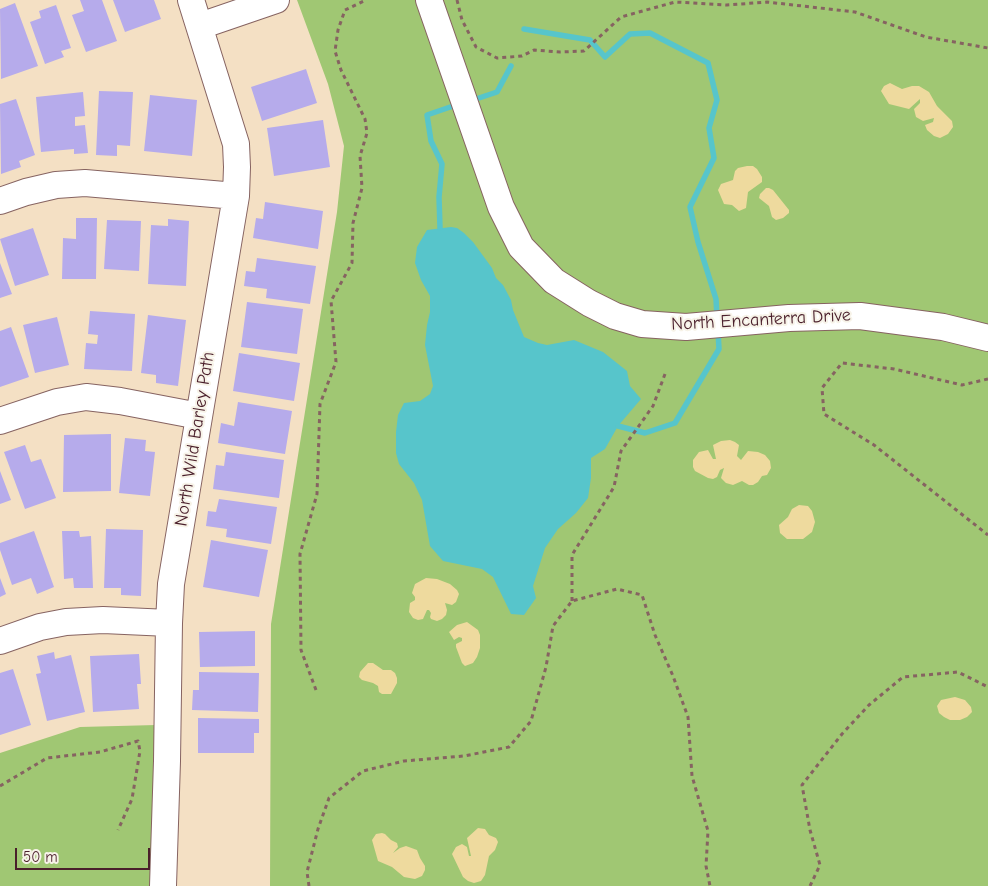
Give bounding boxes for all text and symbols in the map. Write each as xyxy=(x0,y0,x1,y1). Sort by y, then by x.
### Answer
street label: North Encanterra Drive xyxy=(671,305,851,335)
street label: North Wild Barley Path xyxy=(171,350,219,528)
scale bar xyxy=(18,838,152,870)
text: 50 m xyxy=(23,848,58,866)

